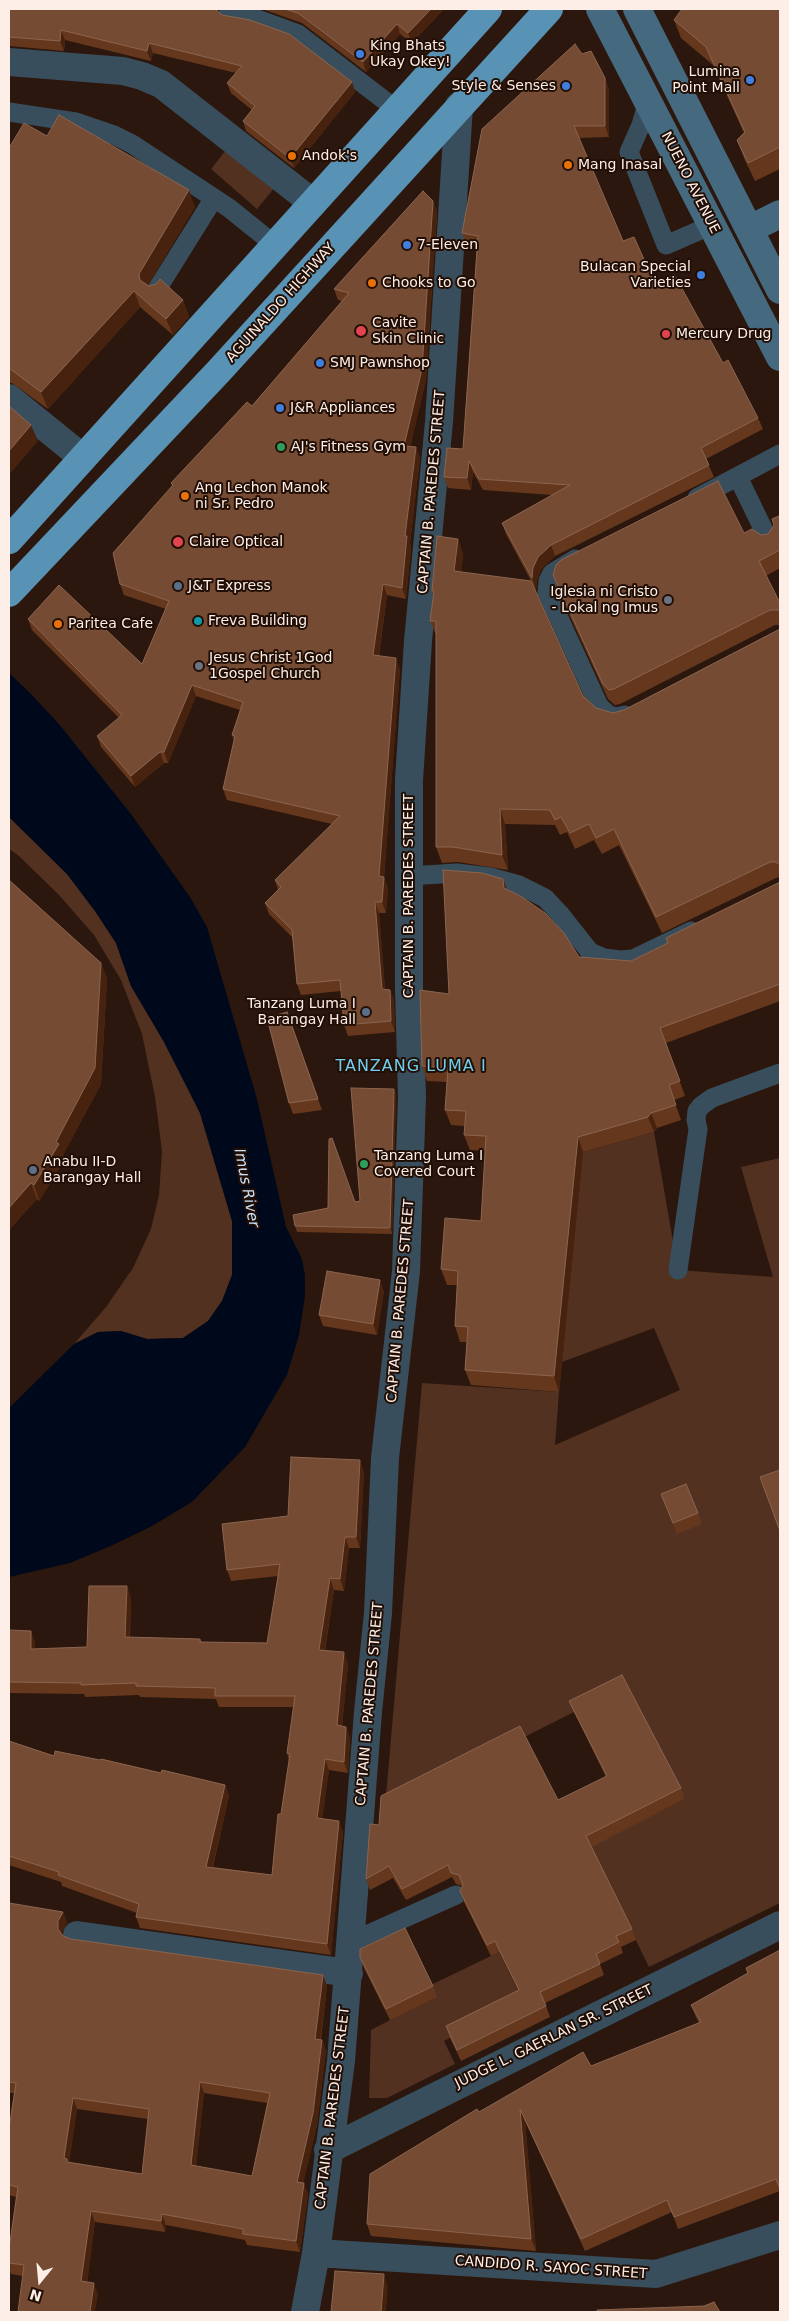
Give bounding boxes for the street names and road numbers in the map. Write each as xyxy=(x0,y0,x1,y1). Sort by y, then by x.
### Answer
street label: NUENO AVENUE xyxy=(657,129,723,237)
street label: AGUINALDO HIGHWAY xyxy=(223,240,339,366)
street label: CAPTAIN B. PAREDES STREET xyxy=(415,389,449,595)
street label: CAPTAIN B. PAREDES STREET xyxy=(401,794,417,998)
street label: CAPTAIN B. PAREDES STREET xyxy=(384,1198,418,1404)
street label: CAPTAIN B. PAREDES STREET xyxy=(353,1601,387,1807)
street label: JUDGE L. GAERLAN SR. STREET xyxy=(452,1982,656,2092)
street label: CAPTAIN B. PAREDES STREET xyxy=(312,2006,354,2210)
street label: CANDIDO R. SAYOC STREET xyxy=(454,2253,648,2283)

